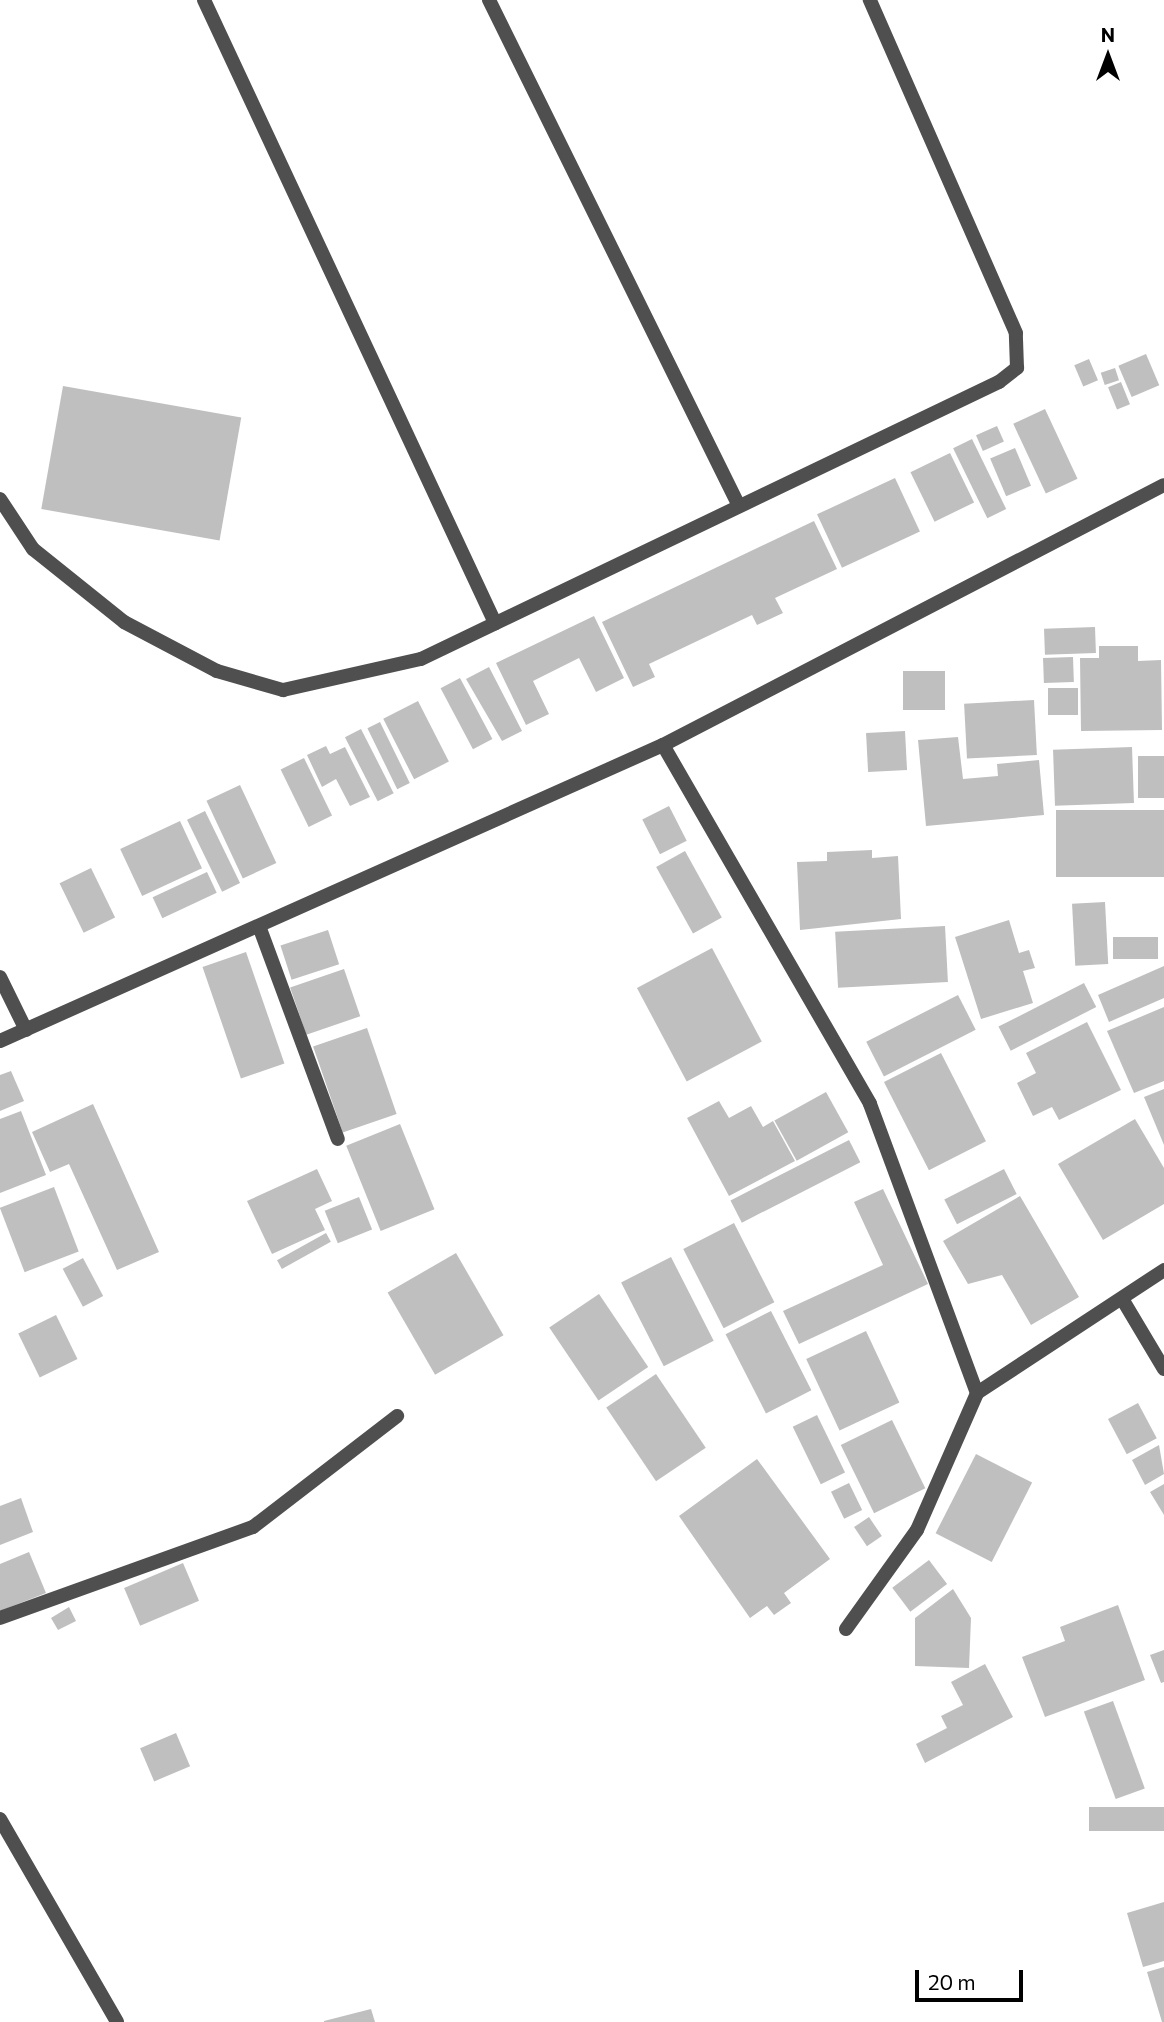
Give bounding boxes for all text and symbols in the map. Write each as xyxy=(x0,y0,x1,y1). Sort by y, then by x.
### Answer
north arrow xyxy=(1073,21,1143,91)
text: N xyxy=(1101,23,1115,46)
scale bar xyxy=(919,1955,1028,1999)
text: 20 m xyxy=(928,1969,976,1994)

